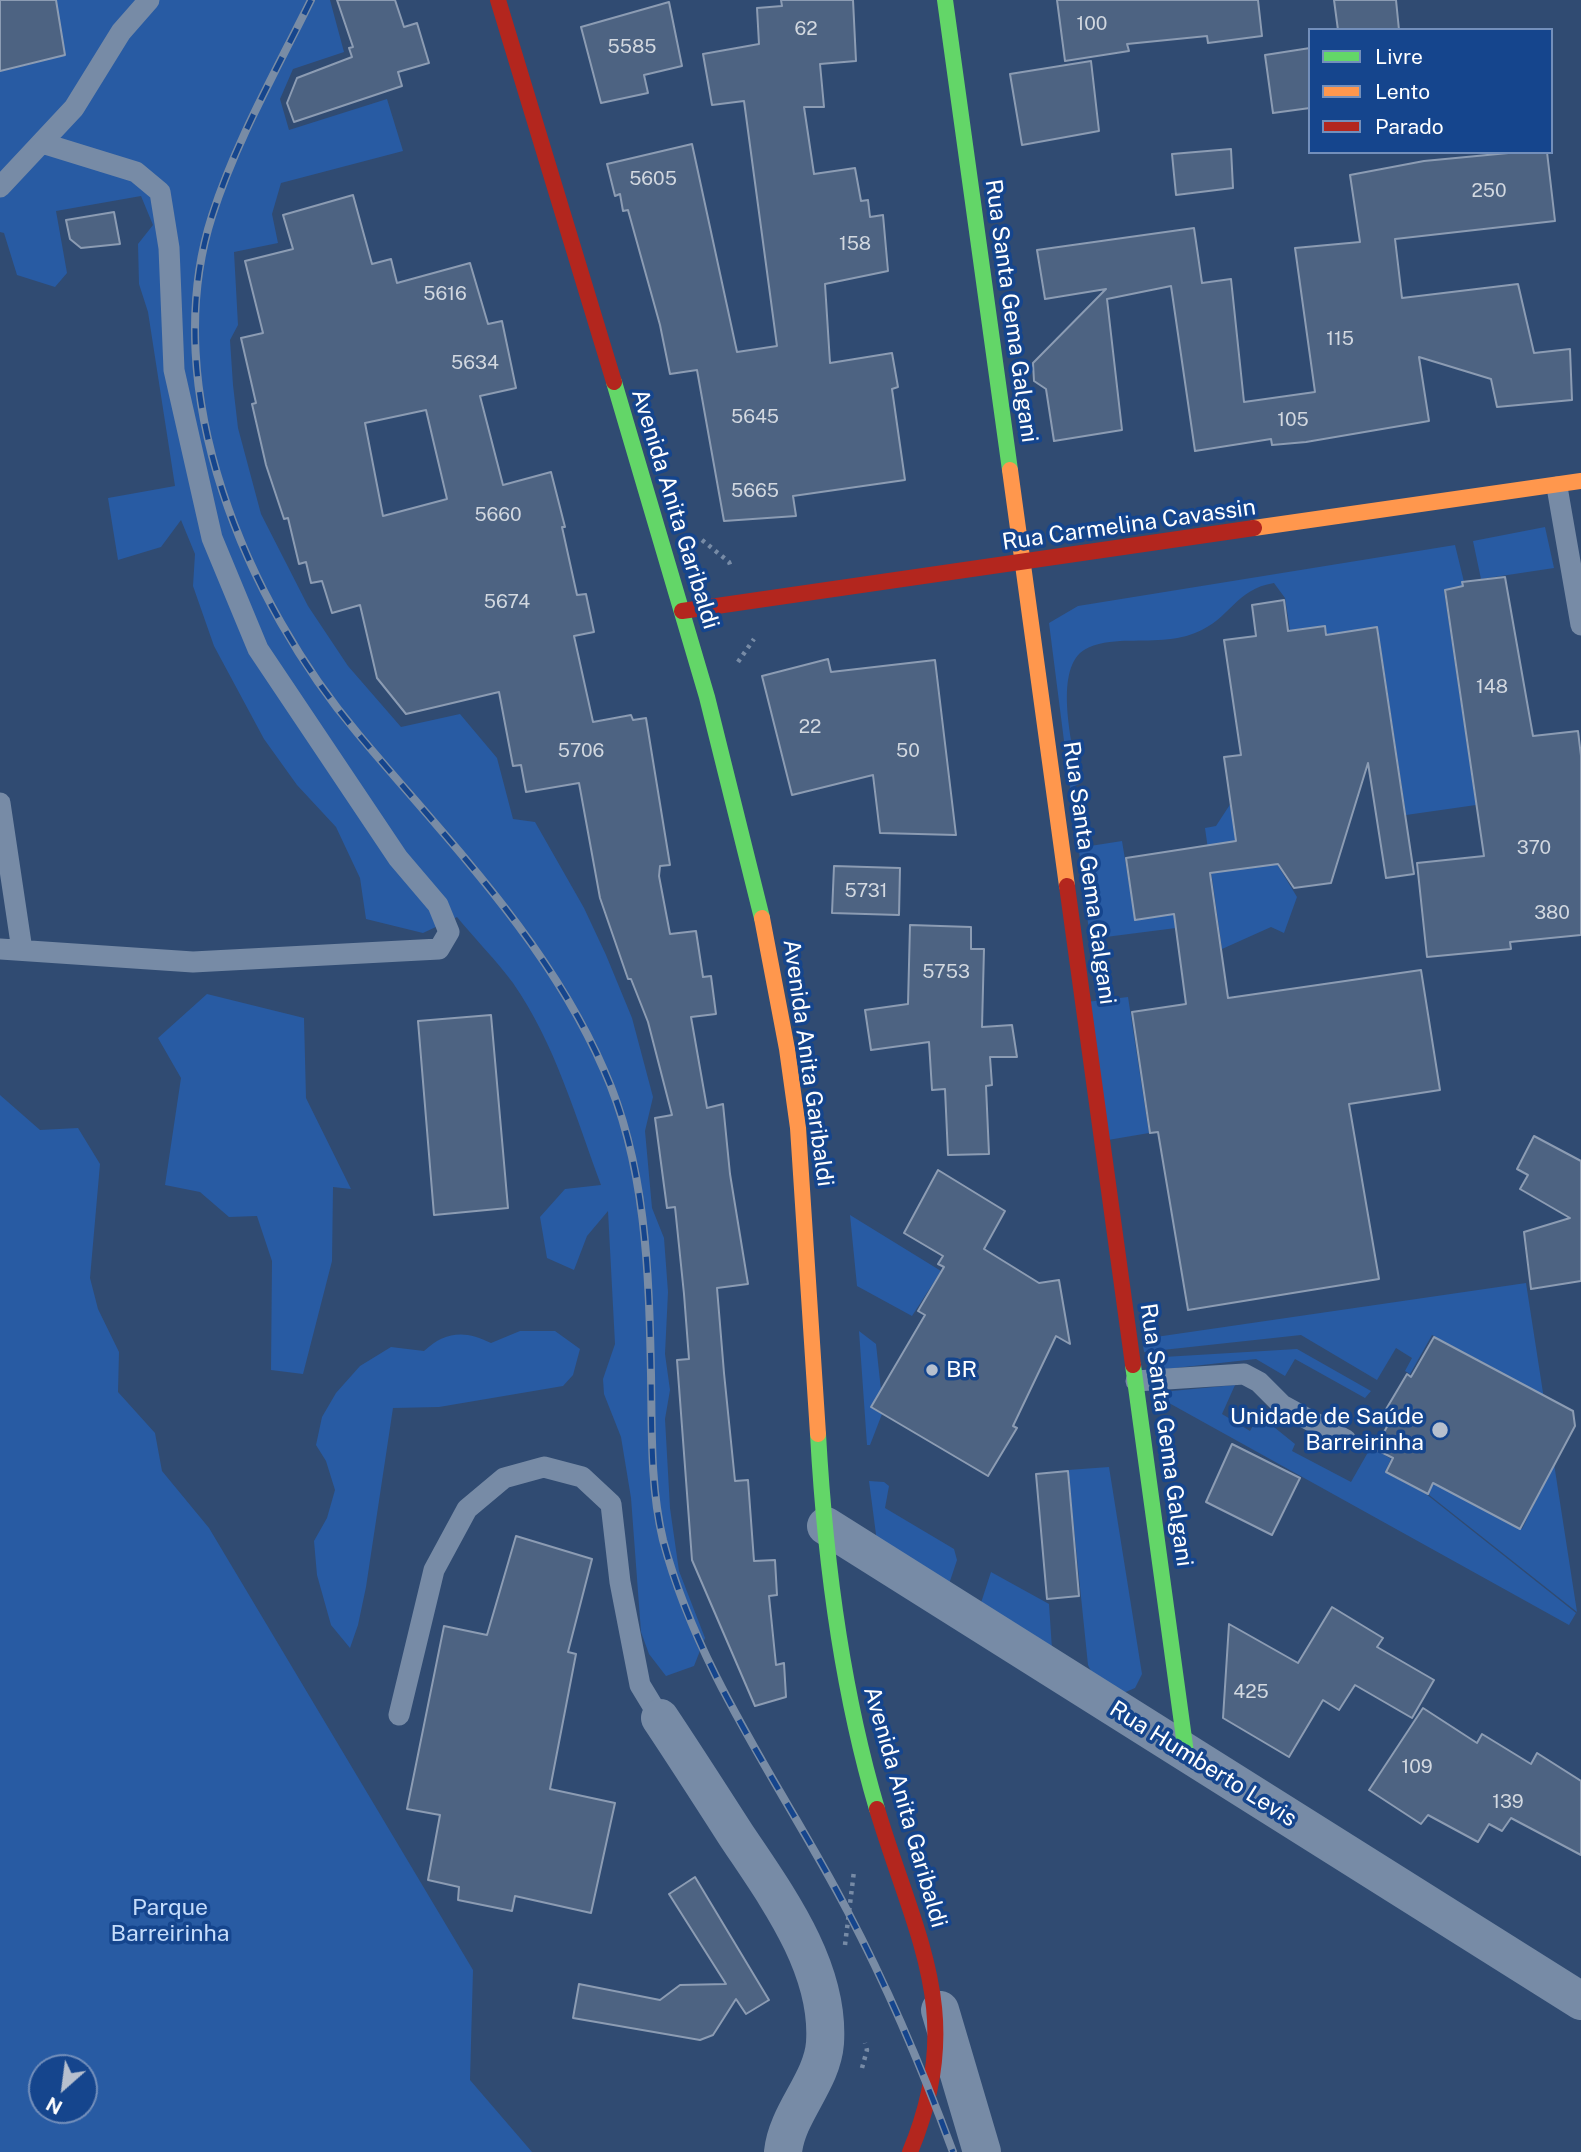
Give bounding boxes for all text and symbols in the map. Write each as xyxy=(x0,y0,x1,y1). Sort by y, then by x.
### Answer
house number: 100 xyxy=(1077,13,1107,35)
house number: 62 xyxy=(794,18,818,40)
legend xyxy=(1308,28,1553,154)
house number: 5585 xyxy=(608,36,656,58)
text: Livre xyxy=(1375,44,1423,69)
text: Lento xyxy=(1375,79,1430,104)
text: Parado xyxy=(1375,114,1444,139)
house number: 5605 xyxy=(629,168,677,190)
street label: Rua Santa Gema Galgani xyxy=(979,178,1043,444)
house number: 250 xyxy=(1471,180,1507,202)
house number: 158 xyxy=(839,233,871,255)
house number: 5616 xyxy=(423,283,467,305)
house number: 115 xyxy=(1326,328,1354,350)
house number: 5634 xyxy=(451,352,499,374)
street label: Avenida Anita Garibaldi xyxy=(625,386,725,632)
house number: 5645 xyxy=(731,406,779,428)
house number: 105 xyxy=(1277,409,1309,431)
house number: 5665 xyxy=(731,480,779,502)
street label: Rua Carmelina Cavassin xyxy=(1000,494,1258,556)
house number: 5660 xyxy=(474,504,522,526)
house number: 5674 xyxy=(484,591,530,613)
house number: 148 xyxy=(1476,676,1508,698)
house number: 22 xyxy=(799,716,821,738)
house number: 5706 xyxy=(558,740,604,762)
house number: 50 xyxy=(896,740,920,762)
street label: Rua Santa Gema Galgani xyxy=(1057,740,1121,1006)
house number: 370 xyxy=(1517,837,1551,859)
house number: 5731 xyxy=(845,880,887,902)
house number: 380 xyxy=(1534,902,1570,924)
street label: Avenida Anita Garibaldi xyxy=(777,938,839,1188)
house number: 5753 xyxy=(922,961,970,983)
street label: Rua Santa Gema Galgani xyxy=(1134,1302,1198,1568)
place label: BR xyxy=(946,1356,977,1384)
marker: BR xyxy=(924,1362,940,1378)
place label: Unidade de Saúde Barreirinha xyxy=(1230,1403,1424,1457)
marker: Unidade de Saúde Barreirinha xyxy=(1430,1420,1450,1440)
house number: 425 xyxy=(1233,1681,1269,1703)
street label: Avenida Anita Garibaldi xyxy=(857,1683,953,1931)
street label: Rua Humberto Levis xyxy=(1104,1695,1302,1833)
house number: 109 xyxy=(1401,1756,1433,1778)
house number: 139 xyxy=(1492,1791,1524,1813)
park label: Parque Barreirinha xyxy=(111,1894,229,1948)
north arrow xyxy=(28,2054,98,2124)
text: N xyxy=(42,2093,66,2119)

